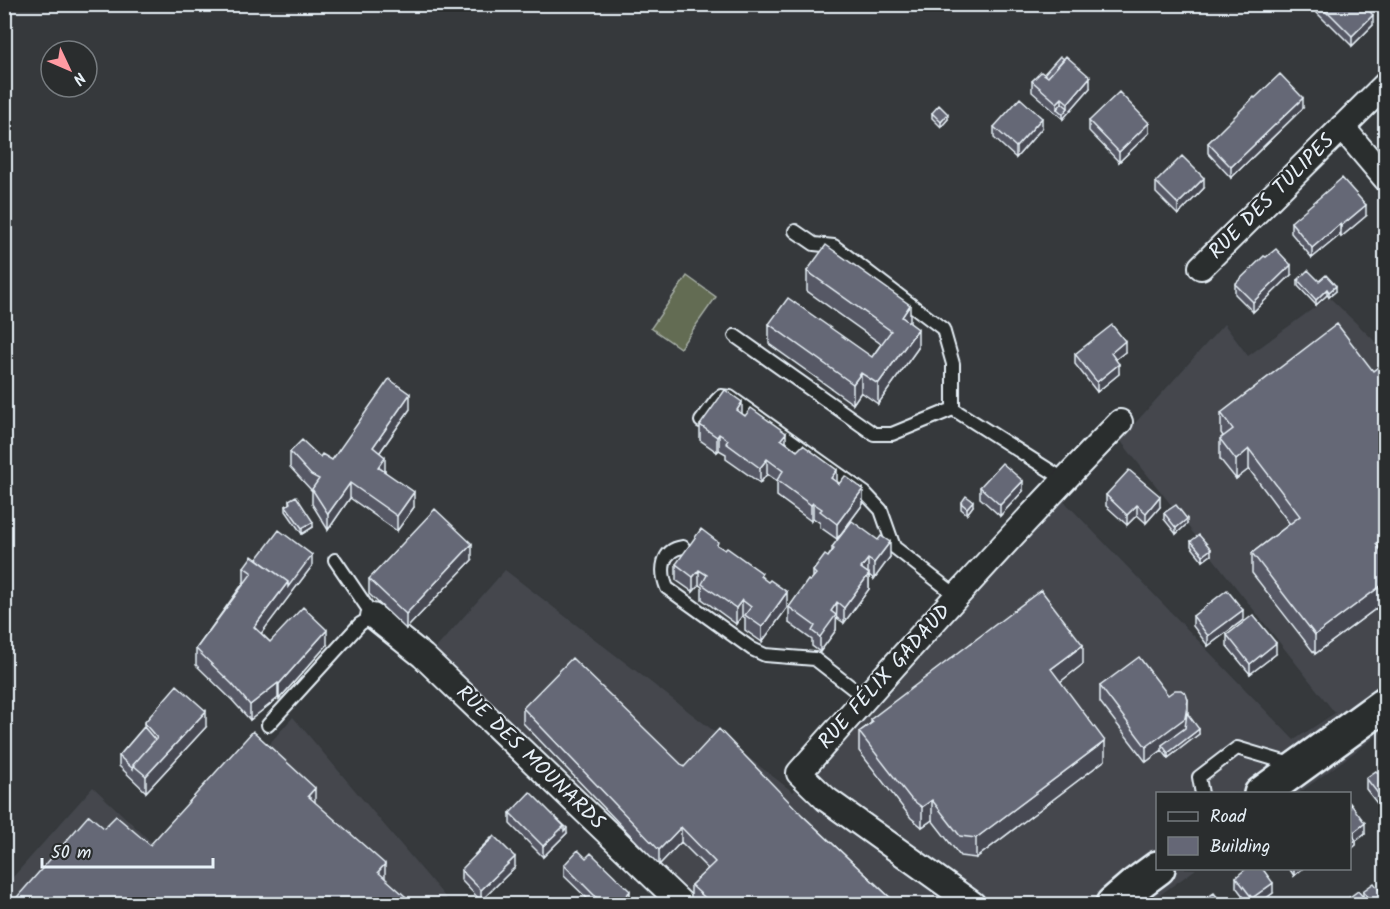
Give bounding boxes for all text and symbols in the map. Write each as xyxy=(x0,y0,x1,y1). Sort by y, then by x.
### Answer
north arrow xyxy=(39,39,99,99)
text: N xyxy=(66,66,91,91)
street label: RUE DES TULIPES xyxy=(1201,126,1343,268)
street label: RUE FÉLIX GADAUD xyxy=(810,597,960,757)
street label: RUE DES MOUNARDS xyxy=(448,678,612,838)
legend xyxy=(1156,792,1351,870)
text: Road xyxy=(1210,803,1247,832)
scale bar xyxy=(42,831,213,869)
text: Building xyxy=(1210,833,1270,862)
text: 50 m xyxy=(51,839,91,868)

